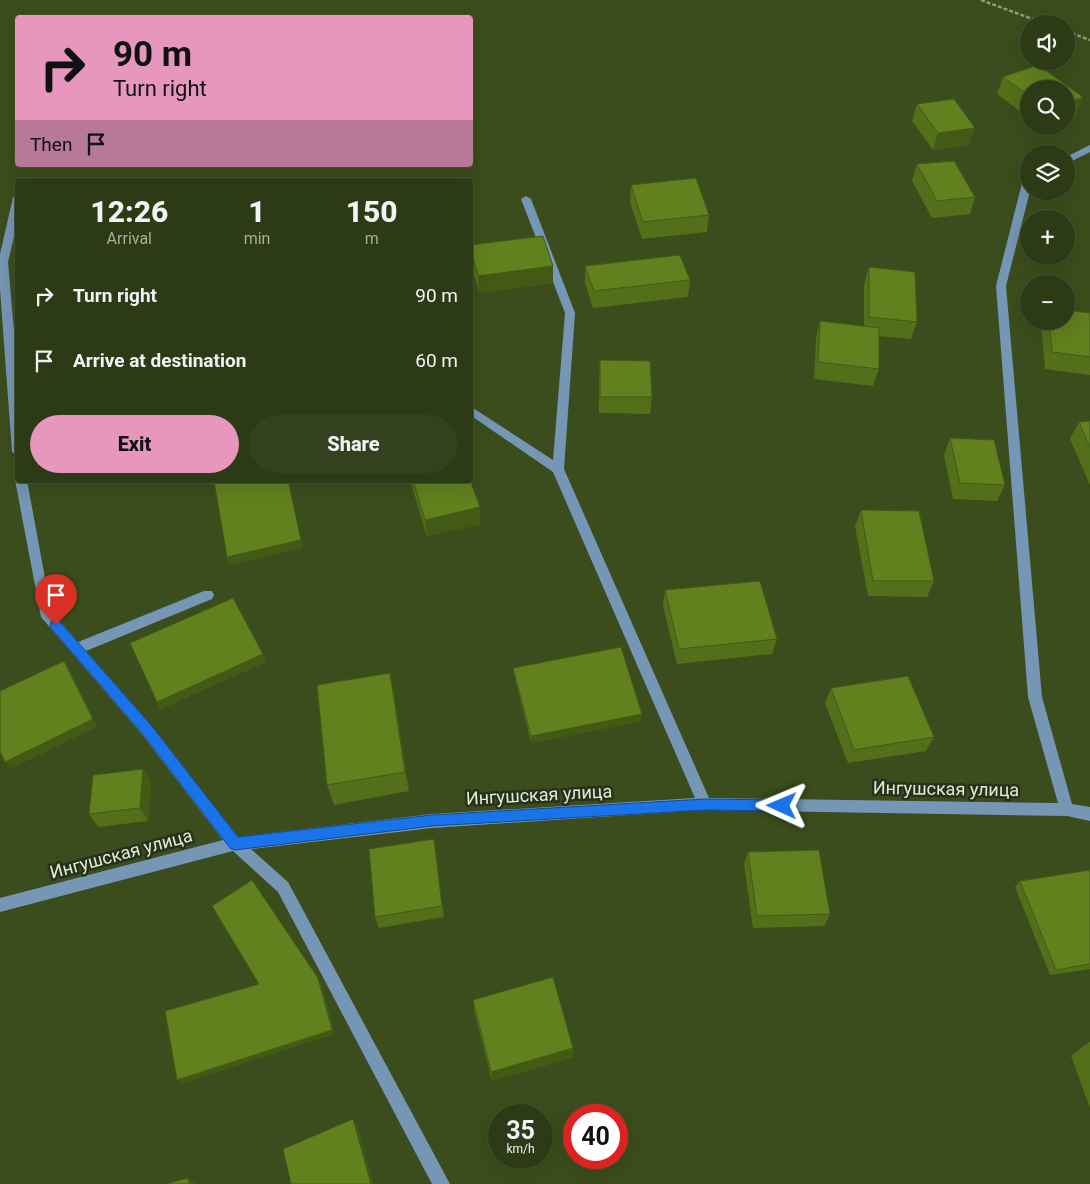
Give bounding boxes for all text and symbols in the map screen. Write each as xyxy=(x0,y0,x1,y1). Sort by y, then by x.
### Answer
map controls xyxy=(1020,15,1075,330)
button: sound xyxy=(1020,15,1075,70)
text: 90 m xyxy=(113,34,192,75)
icon: right xyxy=(30,35,95,100)
text: Turn right xyxy=(113,76,207,101)
button: search xyxy=(1020,80,1075,135)
icon: arrive xyxy=(82,130,110,158)
text: Then xyxy=(30,133,72,156)
button: layers xyxy=(1020,145,1075,200)
text: 12:26 xyxy=(90,194,168,229)
text: 1 xyxy=(248,194,266,229)
text: 150 xyxy=(346,194,398,229)
button: + xyxy=(1020,210,1075,265)
text: Arrival xyxy=(107,229,152,248)
text: min xyxy=(244,229,270,248)
text: m xyxy=(365,229,379,248)
button: − xyxy=(1020,275,1075,330)
icon: right xyxy=(30,282,58,310)
text: Turn right xyxy=(73,284,157,307)
text: 90 m xyxy=(415,284,458,307)
icon: arrive xyxy=(30,347,58,375)
text: Arrive at destination xyxy=(73,349,246,372)
text: 60 m xyxy=(415,349,458,372)
button: Exit xyxy=(30,415,239,473)
button: Share xyxy=(249,415,458,473)
pin xyxy=(35,574,77,625)
icon: arrive xyxy=(42,581,70,609)
street label: Ингушская улица xyxy=(873,777,1019,800)
position arrow xyxy=(755,779,807,831)
street label: Ингушская улица xyxy=(465,780,613,809)
street label: Ингушская улица xyxy=(47,824,194,883)
speed limit sign: 40 xyxy=(563,1104,628,1169)
text: 35 xyxy=(506,1116,535,1145)
text: km/h xyxy=(506,1142,535,1156)

